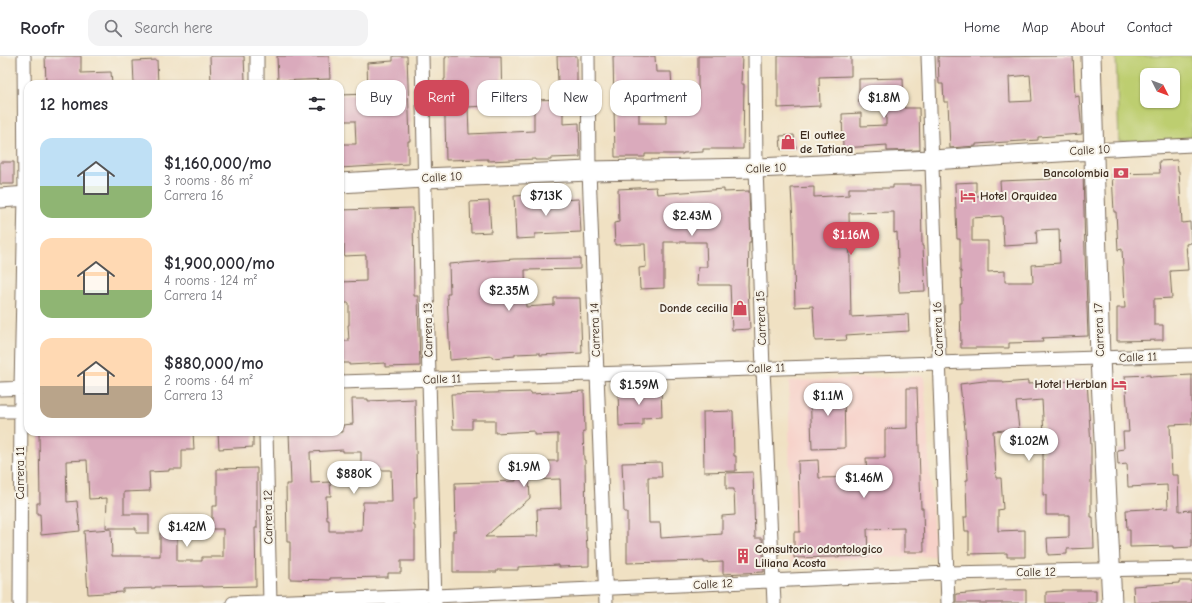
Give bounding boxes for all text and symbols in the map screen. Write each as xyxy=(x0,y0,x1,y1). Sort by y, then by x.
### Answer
search box xyxy=(88,10,368,46)
text: Roofr xyxy=(20,17,64,39)
icon: search xyxy=(102,17,124,39)
text: Search here xyxy=(134,19,212,37)
text: Home xyxy=(964,19,1000,36)
text: Map xyxy=(1022,19,1048,36)
text: About xyxy=(1070,19,1105,36)
text: Contact xyxy=(1127,19,1172,36)
north arrow xyxy=(1140,68,1180,108)
map controls xyxy=(1140,68,1180,108)
chip: Buy xyxy=(356,80,406,116)
chip: Rent xyxy=(414,80,469,116)
chip: Filters xyxy=(477,80,541,116)
chip: New xyxy=(549,80,602,116)
chip: Apartment xyxy=(610,80,701,116)
pin: $1.8M xyxy=(856,85,912,119)
text: $1.8M xyxy=(868,90,900,105)
icon: filters xyxy=(306,93,328,115)
text: 12 homes xyxy=(40,95,108,114)
place label: El outlee de Tatiana xyxy=(800,128,853,156)
shop icon: El outlee de Tatiana xyxy=(779,133,797,151)
street label: Calle 10 xyxy=(1069,142,1111,158)
icon: home xyxy=(72,154,120,202)
text: $1,160,000/mo xyxy=(164,154,272,173)
street label: Calle 10 xyxy=(745,160,787,176)
bank icon: Bancolombia xyxy=(1112,164,1130,182)
place label: Bancolombia xyxy=(1043,166,1109,180)
street label: Calle 10 xyxy=(421,169,463,185)
text: 3 rooms · 86 m² xyxy=(164,173,253,188)
pin: $713K xyxy=(518,183,574,217)
hotel icon: Hotel Orquidea xyxy=(959,187,977,205)
text: Carrera 16 xyxy=(164,188,223,203)
text: $713K xyxy=(530,188,562,203)
place label: Hotel Orquidea xyxy=(980,189,1057,203)
pin: $2.43M xyxy=(659,203,725,237)
text: $2.43M xyxy=(672,208,712,223)
pin: $1.16M xyxy=(818,222,884,256)
text: $1.16M xyxy=(832,227,870,242)
icon: home xyxy=(72,254,120,302)
text: $1,900,000/mo xyxy=(164,254,275,273)
text: 4 rooms · 124 m² xyxy=(164,273,257,288)
pin: $2.35M xyxy=(476,278,542,312)
text: $2.35M xyxy=(489,283,529,298)
text: Carrera 14 xyxy=(164,288,223,303)
street label: Carrera 15 xyxy=(753,290,769,346)
shop icon: Donde cecilia xyxy=(731,299,749,317)
place label: Donde cecilia xyxy=(659,301,728,315)
street label: Carrera 16 xyxy=(930,301,946,357)
street label: Carrera 17 xyxy=(1091,302,1107,357)
street label: Carrera 13 xyxy=(421,303,435,357)
street label: Carrera 14 xyxy=(587,303,603,357)
street label: Calle 11 xyxy=(1119,349,1158,365)
icon: home xyxy=(72,354,120,402)
text: $880,000/mo xyxy=(164,354,264,373)
street label: Calle 11 xyxy=(747,360,786,376)
street label: Calle 11 xyxy=(423,371,462,387)
pin: $1.59M xyxy=(606,372,672,406)
text: 2 rooms · 64 m² xyxy=(164,373,253,388)
hotel icon: Hotel Herblan xyxy=(1110,375,1128,393)
text: $1.59M xyxy=(619,377,659,392)
place label: Hotel Herblan xyxy=(1035,377,1107,391)
pin: $1.1M xyxy=(800,383,856,417)
text: Carrera 13 xyxy=(164,388,223,403)
text: $1.1M xyxy=(813,388,843,403)
pin: $1.02M xyxy=(996,428,1062,462)
text: $1.02M xyxy=(1009,433,1049,448)
street label: Carrera 11 xyxy=(13,446,27,500)
pin: $1.9M xyxy=(496,454,552,488)
text: $1.9M xyxy=(508,459,540,474)
pin: $880K xyxy=(326,461,382,495)
pin: $1.46M xyxy=(831,465,897,499)
text: $880K xyxy=(336,466,372,481)
text: $1.46M xyxy=(845,470,883,485)
street label: Carrera 12 xyxy=(261,490,275,544)
pin: $1.42M xyxy=(154,514,220,548)
text: $1.42M xyxy=(168,519,206,534)
place label: Consultorio odontologico Liliana Acosta xyxy=(755,542,883,570)
building icon: Consultorio odontologico Liliana Acosta xyxy=(734,547,752,565)
street label: Calle 12 xyxy=(1016,565,1056,579)
street label: Calle 12 xyxy=(693,576,733,592)

